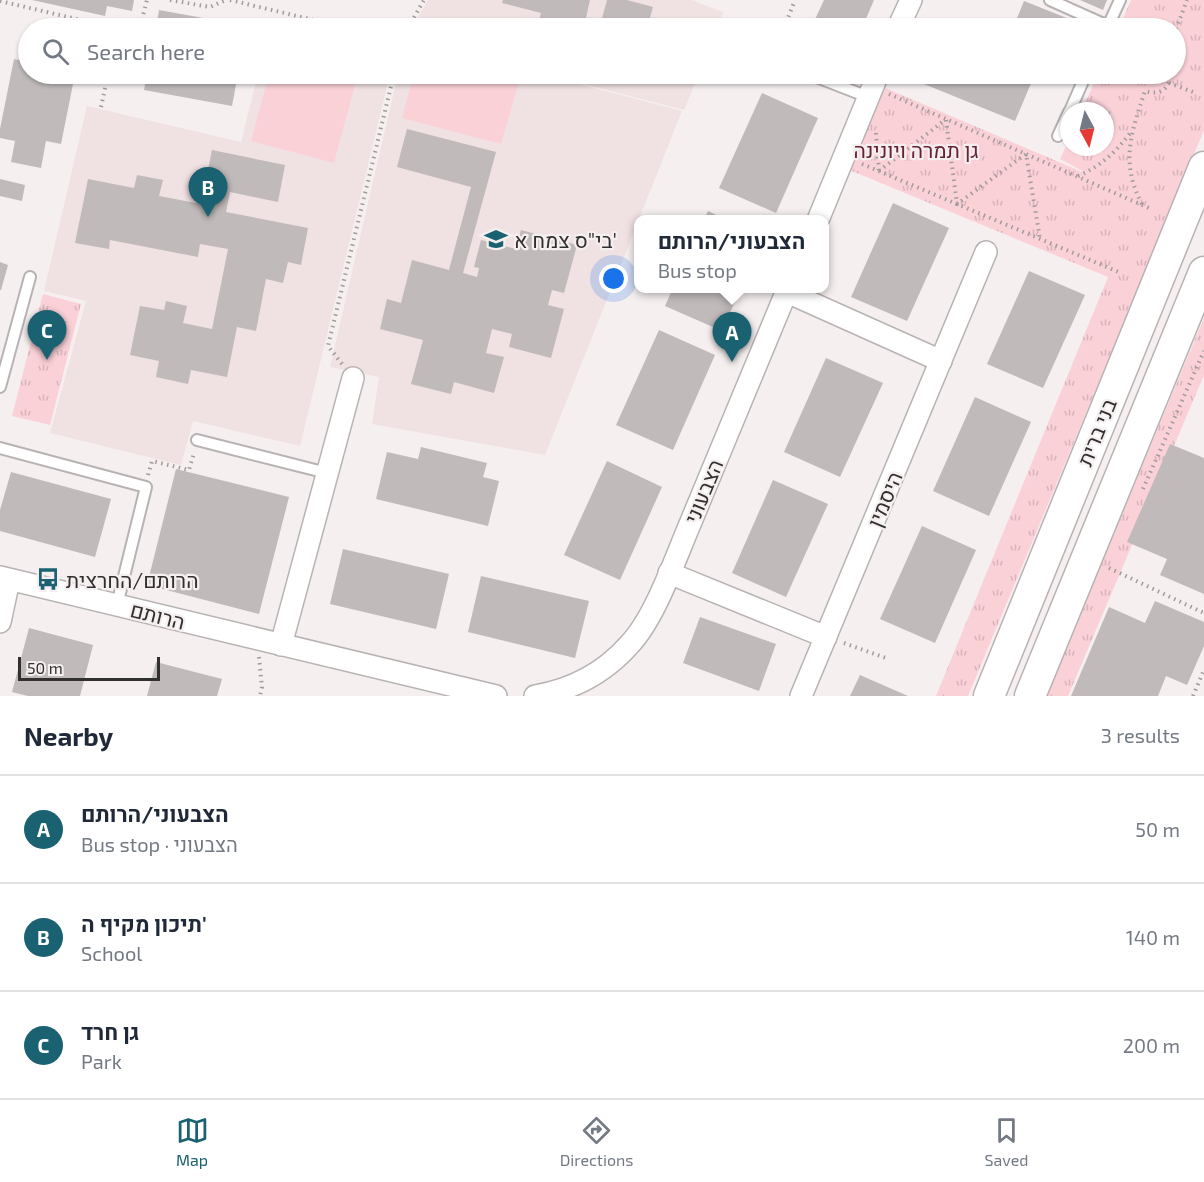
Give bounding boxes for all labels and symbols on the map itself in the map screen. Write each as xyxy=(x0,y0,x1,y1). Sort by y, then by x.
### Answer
north arrow xyxy=(1060,102,1114,156)
park label: גן תמרה ויונינה xyxy=(853,137,979,162)
pin: B xyxy=(188,168,228,217)
school or university icon: בי"ס צמח א' xyxy=(483,226,509,252)
place label: בי"ס צמח א' xyxy=(514,227,617,252)
your location xyxy=(599,264,628,293)
pin: C xyxy=(28,310,66,360)
pin: A xyxy=(712,312,752,362)
street label: בני ברית xyxy=(1071,395,1121,469)
street label: הצבעוני xyxy=(678,455,728,527)
street label: היסמין xyxy=(861,468,907,530)
bus stop icon: הרותם/החרצית xyxy=(35,566,61,592)
place label: הרותם/החרצית xyxy=(66,567,198,592)
street label: הרותם xyxy=(128,596,188,634)
scale bar xyxy=(18,654,160,682)

